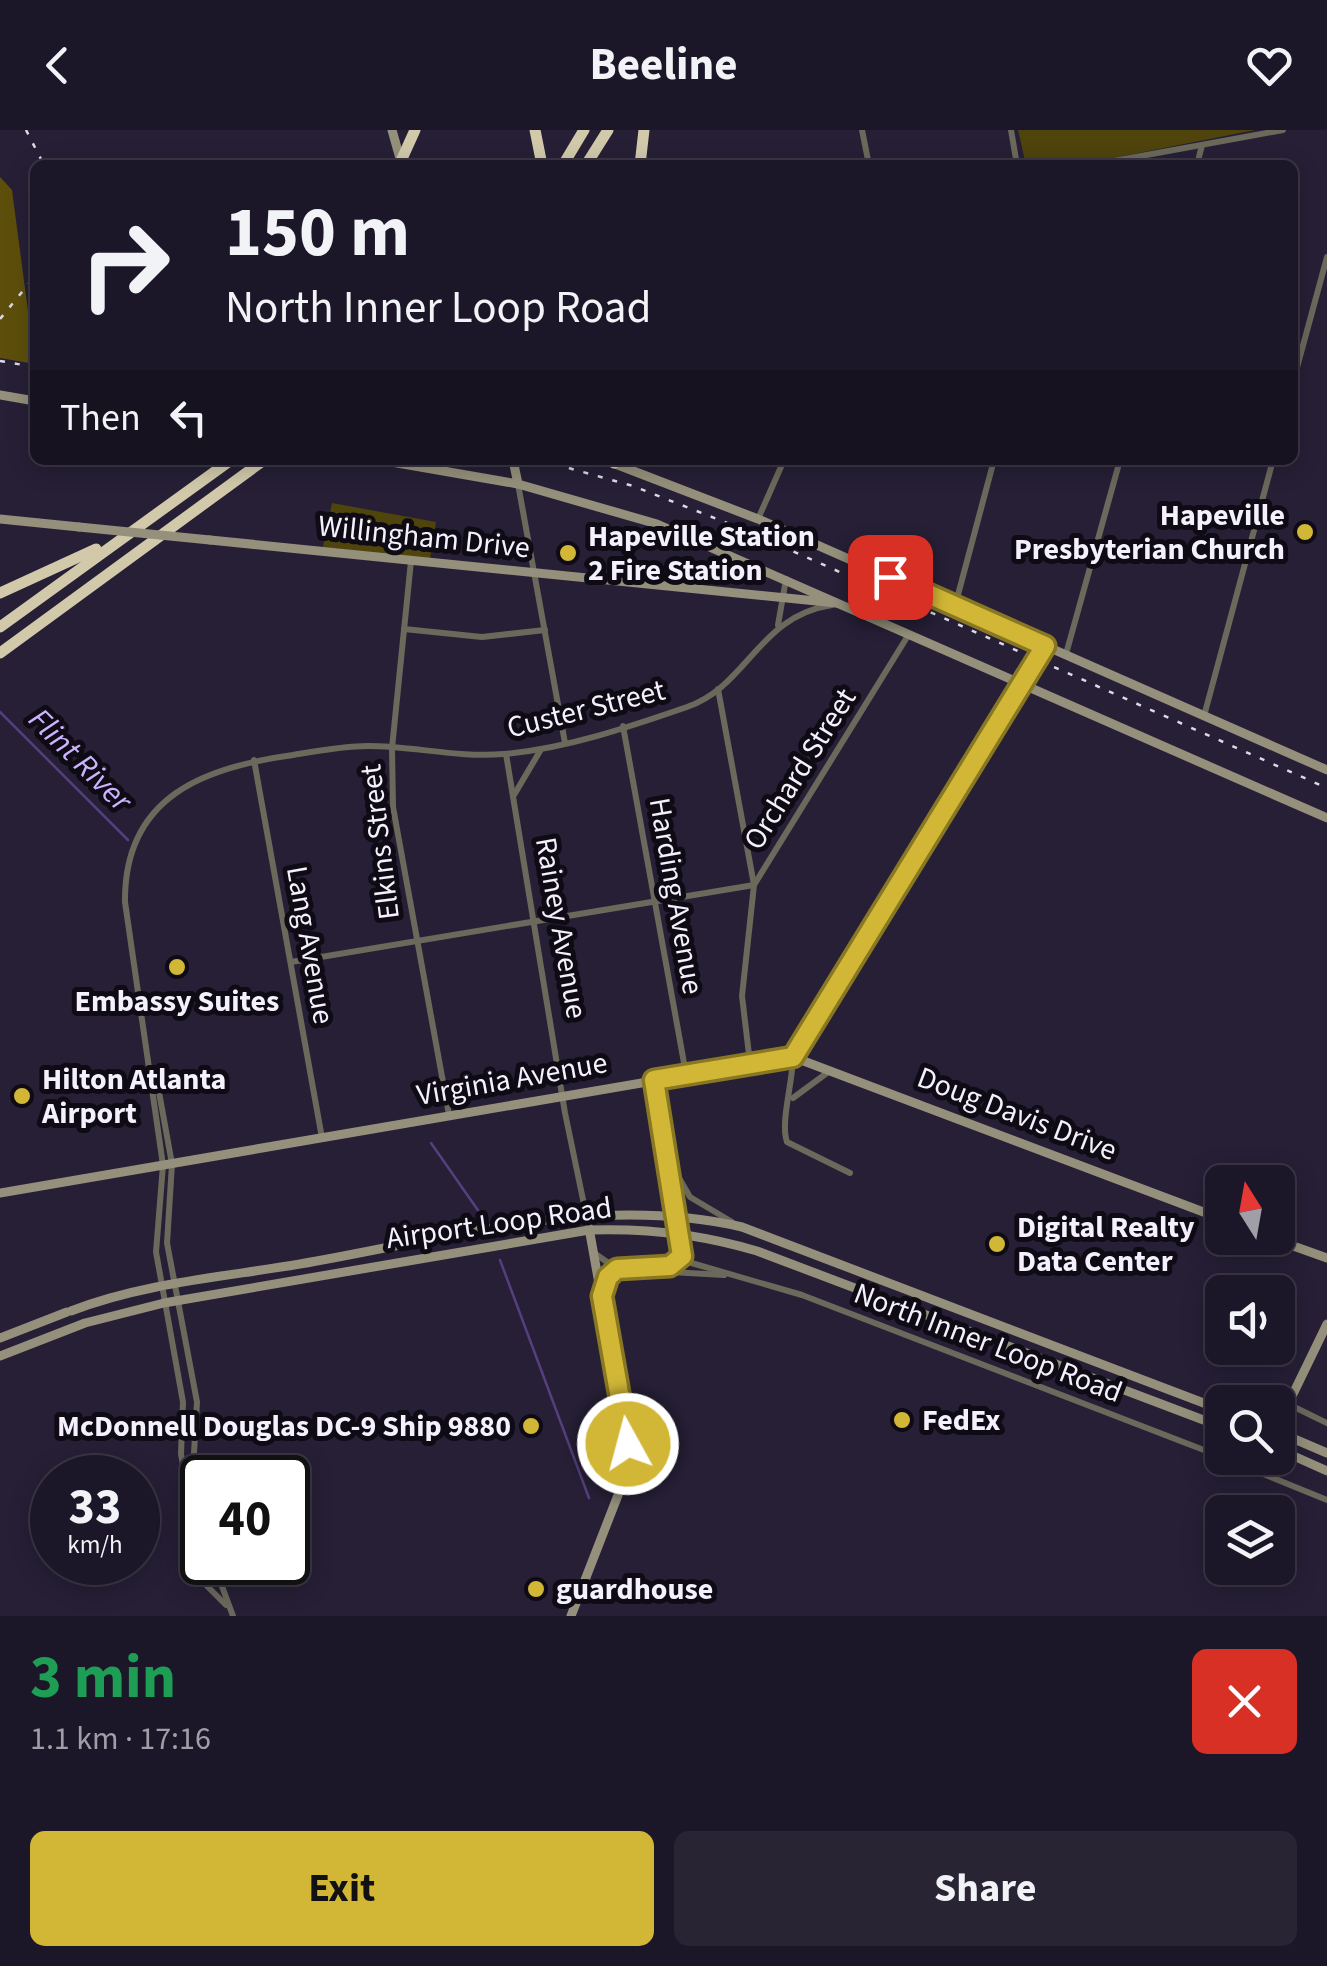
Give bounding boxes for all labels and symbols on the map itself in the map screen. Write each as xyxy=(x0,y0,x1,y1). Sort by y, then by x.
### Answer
place label: Hapeville Presbyterian Church xyxy=(1014,494,1285,571)
street label: Willingham Drive xyxy=(316,505,532,569)
place label: Hapeville Station 2 Fire Station xyxy=(588,515,815,592)
marker: Hapeville Presbyterian Church xyxy=(1294,521,1316,543)
pin xyxy=(848,535,933,620)
marker: Hapeville Station 2 Fire Station xyxy=(557,542,579,564)
street label: Custer Street xyxy=(503,669,669,749)
street label: Orchard Street xyxy=(733,680,867,858)
water label: Flint River xyxy=(18,698,144,824)
street label: Elkins Street xyxy=(349,762,411,922)
street label: Harding Avenue xyxy=(638,794,714,998)
street label: Rainey Avenue xyxy=(524,834,598,1022)
street label: Lang Avenue xyxy=(275,863,345,1027)
marker: Embassy Suites xyxy=(166,956,188,978)
place label: Embassy Suites xyxy=(75,980,279,1023)
street label: Virginia Avenue xyxy=(413,1041,611,1117)
street label: Doug Davis Drive xyxy=(911,1056,1123,1172)
place label: Hilton Atlanta Airport xyxy=(41,1058,226,1135)
marker: Hilton Atlanta Airport xyxy=(11,1085,33,1107)
north arrow xyxy=(1205,1165,1295,1255)
street label: Airport Loop Road xyxy=(383,1186,615,1260)
place label: Digital Realty Data Center xyxy=(1017,1206,1195,1283)
marker: Digital Realty Data Center xyxy=(986,1233,1008,1255)
street label: North Inner Loop Road xyxy=(848,1272,1128,1414)
position arrow xyxy=(576,1392,680,1496)
place label: FedEx xyxy=(922,1399,1000,1442)
place label: McDonnell Douglas DC-9 Ship 9880 xyxy=(57,1405,511,1448)
marker: FedEx xyxy=(891,1409,913,1431)
marker: McDonnell Douglas DC-9 Ship 9880 xyxy=(520,1415,542,1437)
speed limit sign: 40 xyxy=(180,1455,310,1585)
place label: guardhouse xyxy=(556,1568,713,1611)
marker: guardhouse xyxy=(525,1578,547,1600)

